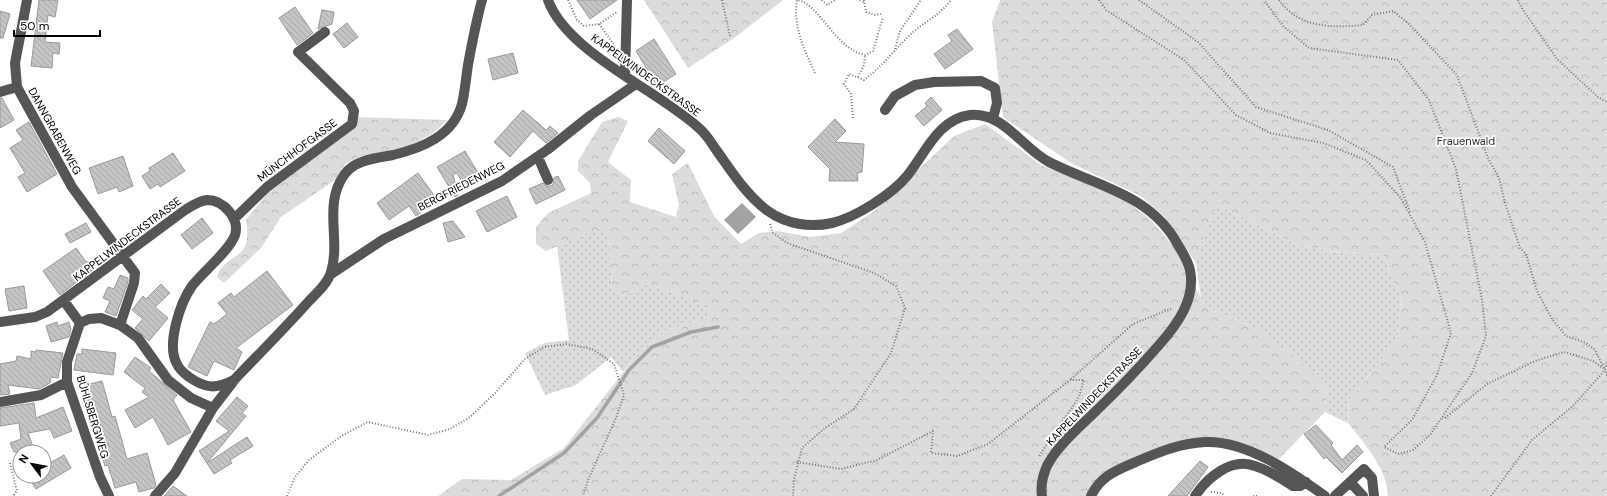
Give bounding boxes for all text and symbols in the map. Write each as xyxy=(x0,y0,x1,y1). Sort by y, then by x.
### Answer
scale bar xyxy=(14,12,100,38)
text: 50 m xyxy=(20,18,49,34)
street label: KAPPELWINDECKSTRASSE xyxy=(589,31,703,119)
street label: DANNGRABENWEG xyxy=(25,85,85,177)
street label: MÜNCHHOFGASSE xyxy=(254,116,340,184)
park label: Frauenwald xyxy=(1437,134,1495,148)
street label: BERGFRIEDENWEG xyxy=(415,158,507,214)
street label: KAPPELWINDECKSTRASSE xyxy=(70,194,184,284)
street label: KAPPELWINDECKSTRASSE xyxy=(1043,344,1145,448)
street label: BÜHLSBERGWEG xyxy=(74,374,112,460)
north arrow xyxy=(12,444,52,484)
text: N xyxy=(15,452,32,466)

